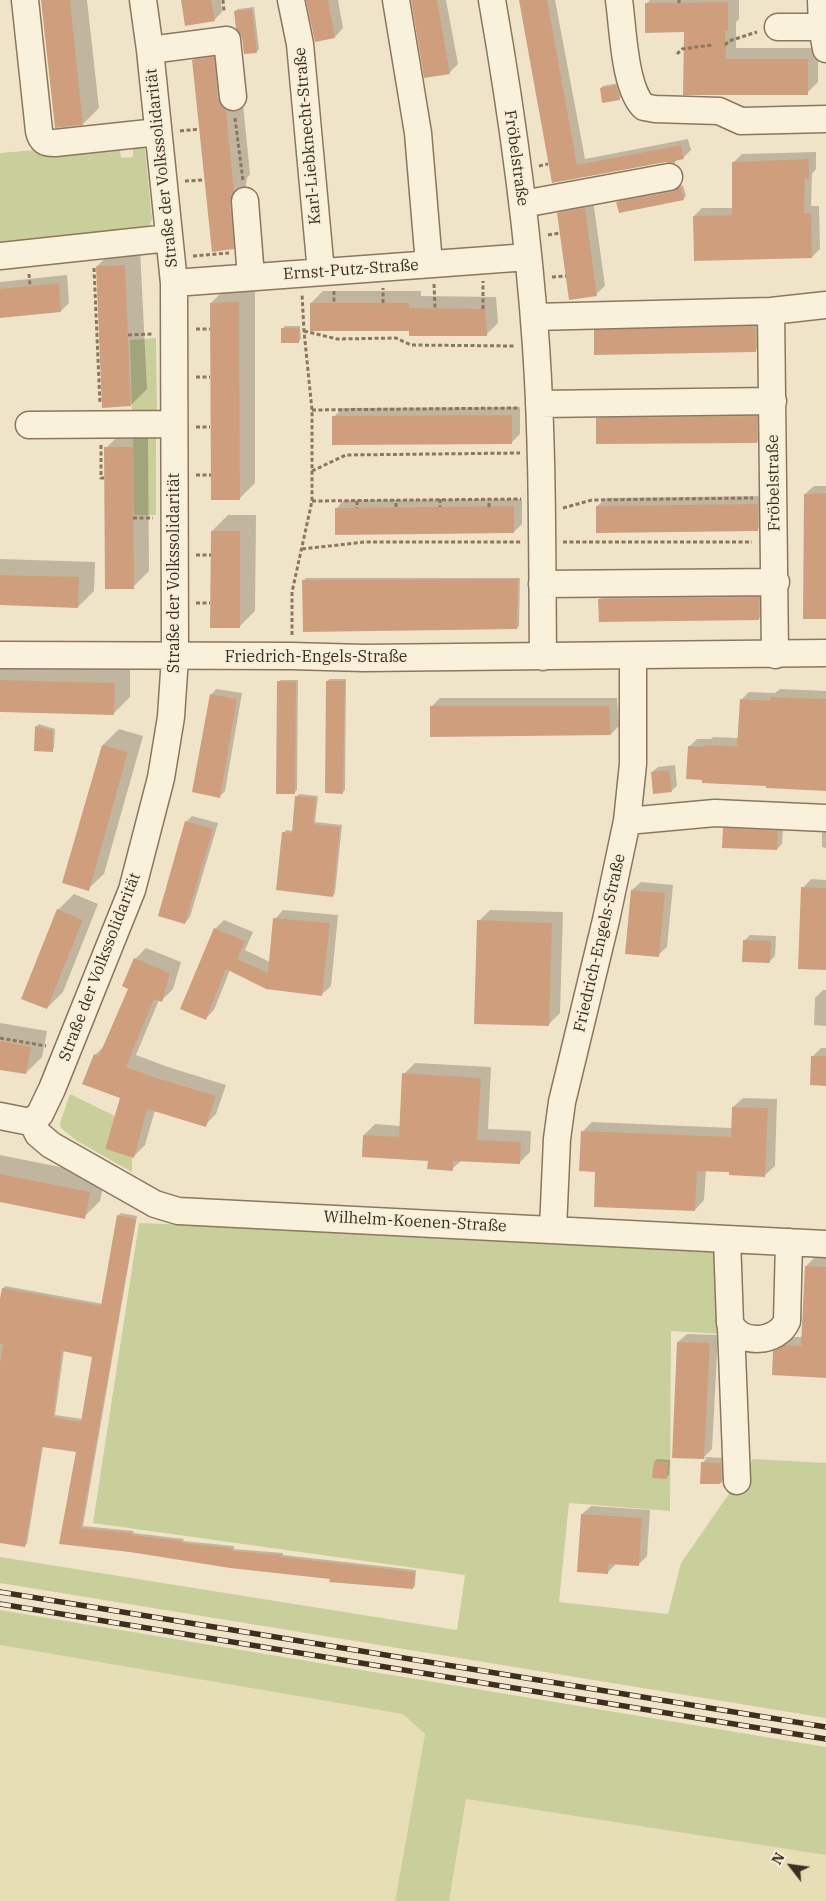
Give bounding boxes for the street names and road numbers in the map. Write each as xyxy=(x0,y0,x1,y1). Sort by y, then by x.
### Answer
street label: Karl-Liebknecht-Straße xyxy=(291,46,325,226)
street label: Straße der Volkssolidarität xyxy=(142,67,182,269)
street label: Fröbelstraße xyxy=(500,109,532,207)
street label: Ernst-Putz-Straße xyxy=(283,256,419,284)
street label: Fröbelstraße xyxy=(764,434,784,532)
street label: Straße der Volkssolidarität xyxy=(164,473,184,673)
street label: Friedrich-Engels-Straße xyxy=(225,647,407,667)
street label: Friedrich-Engels-Straße xyxy=(570,852,630,1034)
street label: Straße der Volkssolidarität xyxy=(55,870,145,1064)
street label: Wilhelm-Koenen-Straße xyxy=(323,1208,507,1236)

